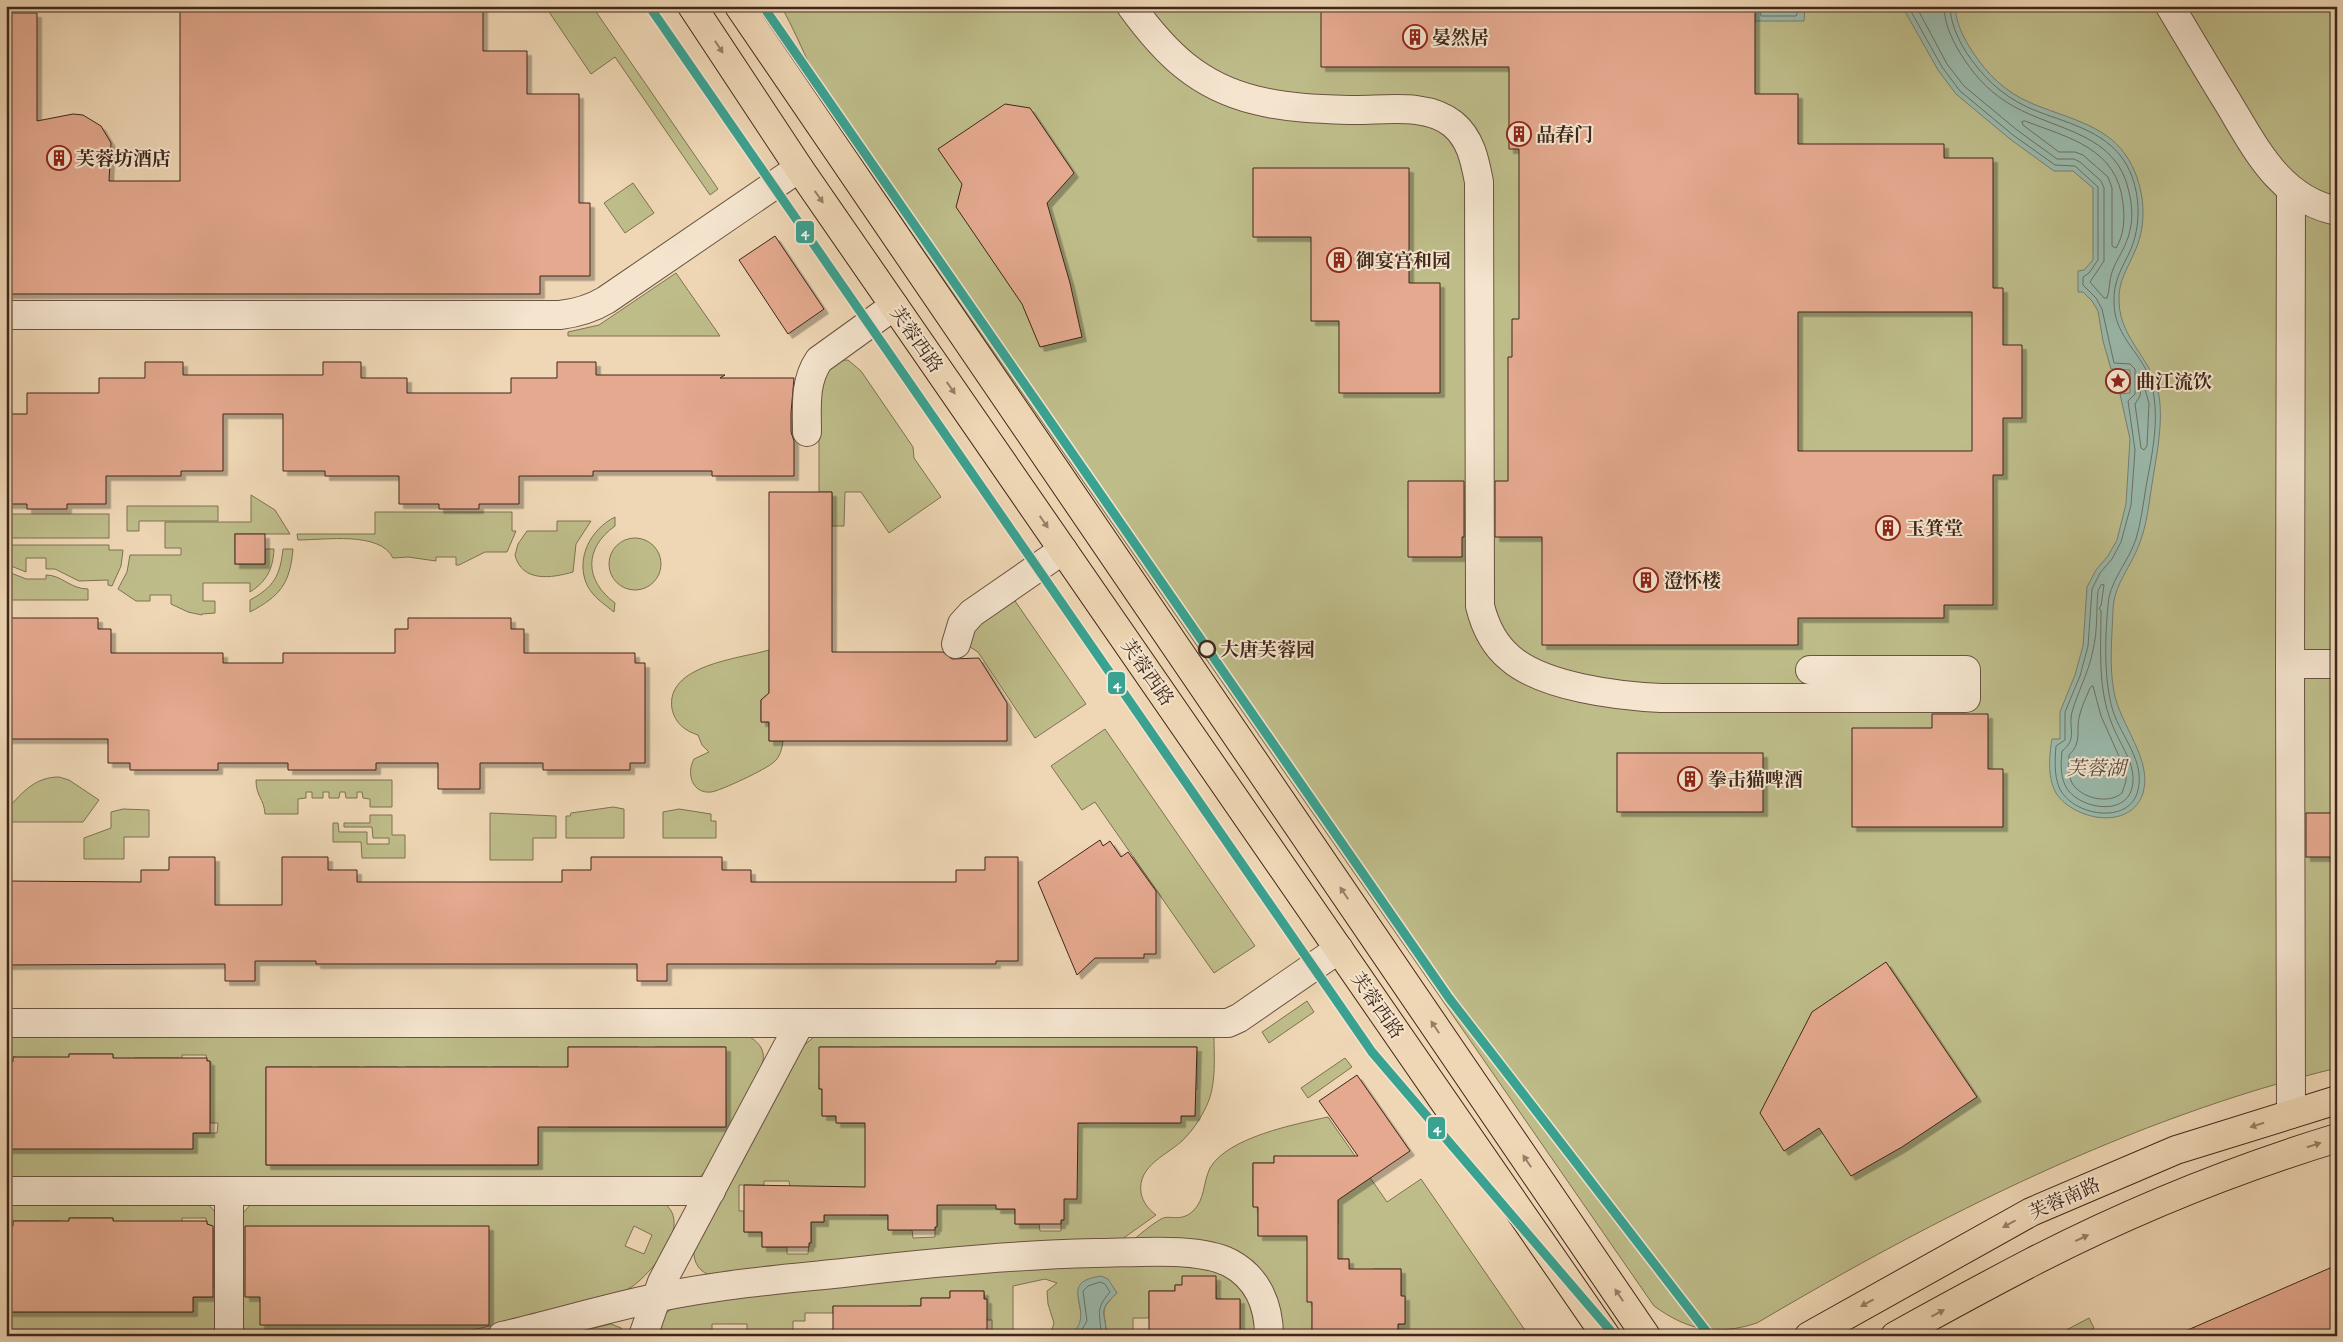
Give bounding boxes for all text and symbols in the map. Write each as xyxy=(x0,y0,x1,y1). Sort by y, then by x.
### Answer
building icon: 晏然居 xyxy=(1402,24,1428,50)
place label: 晏然居 xyxy=(1432,27,1489,50)
one-way arrow xyxy=(714,40,724,54)
building icon: 品春门 xyxy=(1506,121,1532,147)
place label: 品春门 xyxy=(1536,124,1593,147)
building icon: 芙蓉坊酒店 xyxy=(46,145,72,171)
place label: 芙蓉坊酒店 xyxy=(76,148,171,171)
one-way arrow xyxy=(814,190,824,204)
line badge: 4 xyxy=(795,220,815,244)
text: 4 xyxy=(800,223,810,241)
building icon: 御宴宫和园 xyxy=(1326,247,1352,273)
place label: 御宴宫和园 xyxy=(1356,250,1451,273)
street label: 芙蓉西路 xyxy=(885,302,947,378)
place icon: 曲江流饮 xyxy=(2105,368,2131,394)
place label: 曲江流饮 xyxy=(2136,371,2212,394)
one-way arrow xyxy=(946,381,956,395)
one-way arrow xyxy=(1039,515,1049,528)
building icon: 玉箕堂 xyxy=(1875,515,1901,541)
place label: 玉箕堂 xyxy=(1906,518,1963,541)
building icon: 澄怀楼 xyxy=(1633,567,1659,593)
place label: 澄怀楼 xyxy=(1664,570,1721,593)
street label: 芙蓉西路 xyxy=(1116,635,1178,711)
place label: 大唐芙蓉园 xyxy=(1220,639,1315,662)
marker: 大唐芙蓉园 xyxy=(1198,640,1216,658)
line badge: 4 xyxy=(1107,671,1126,695)
text: 4 xyxy=(1112,675,1122,693)
water label: 芙蓉湖 xyxy=(2066,757,2129,782)
building icon: 拳击猫啤酒 xyxy=(1677,766,1703,792)
place label: 拳击猫啤酒 xyxy=(1708,769,1803,792)
one-way arrow xyxy=(1339,886,1349,900)
street label: 芙蓉西路 xyxy=(1346,968,1408,1044)
one-way arrow xyxy=(1430,1020,1440,1034)
line badge: 4 xyxy=(1427,1116,1446,1140)
text: 4 xyxy=(1432,1119,1442,1137)
one-way arrow xyxy=(2249,1121,2264,1129)
one-way arrow xyxy=(2306,1141,2321,1148)
one-way arrow xyxy=(1522,1155,1532,1168)
street label: 芙蓉南路 xyxy=(2025,1173,2104,1225)
one-way arrow xyxy=(2002,1220,2016,1228)
one-way arrow xyxy=(2075,1234,2089,1242)
one-way arrow xyxy=(1614,1289,1624,1302)
one-way arrow xyxy=(1861,1299,1874,1308)
one-way arrow xyxy=(1931,1308,1944,1317)

